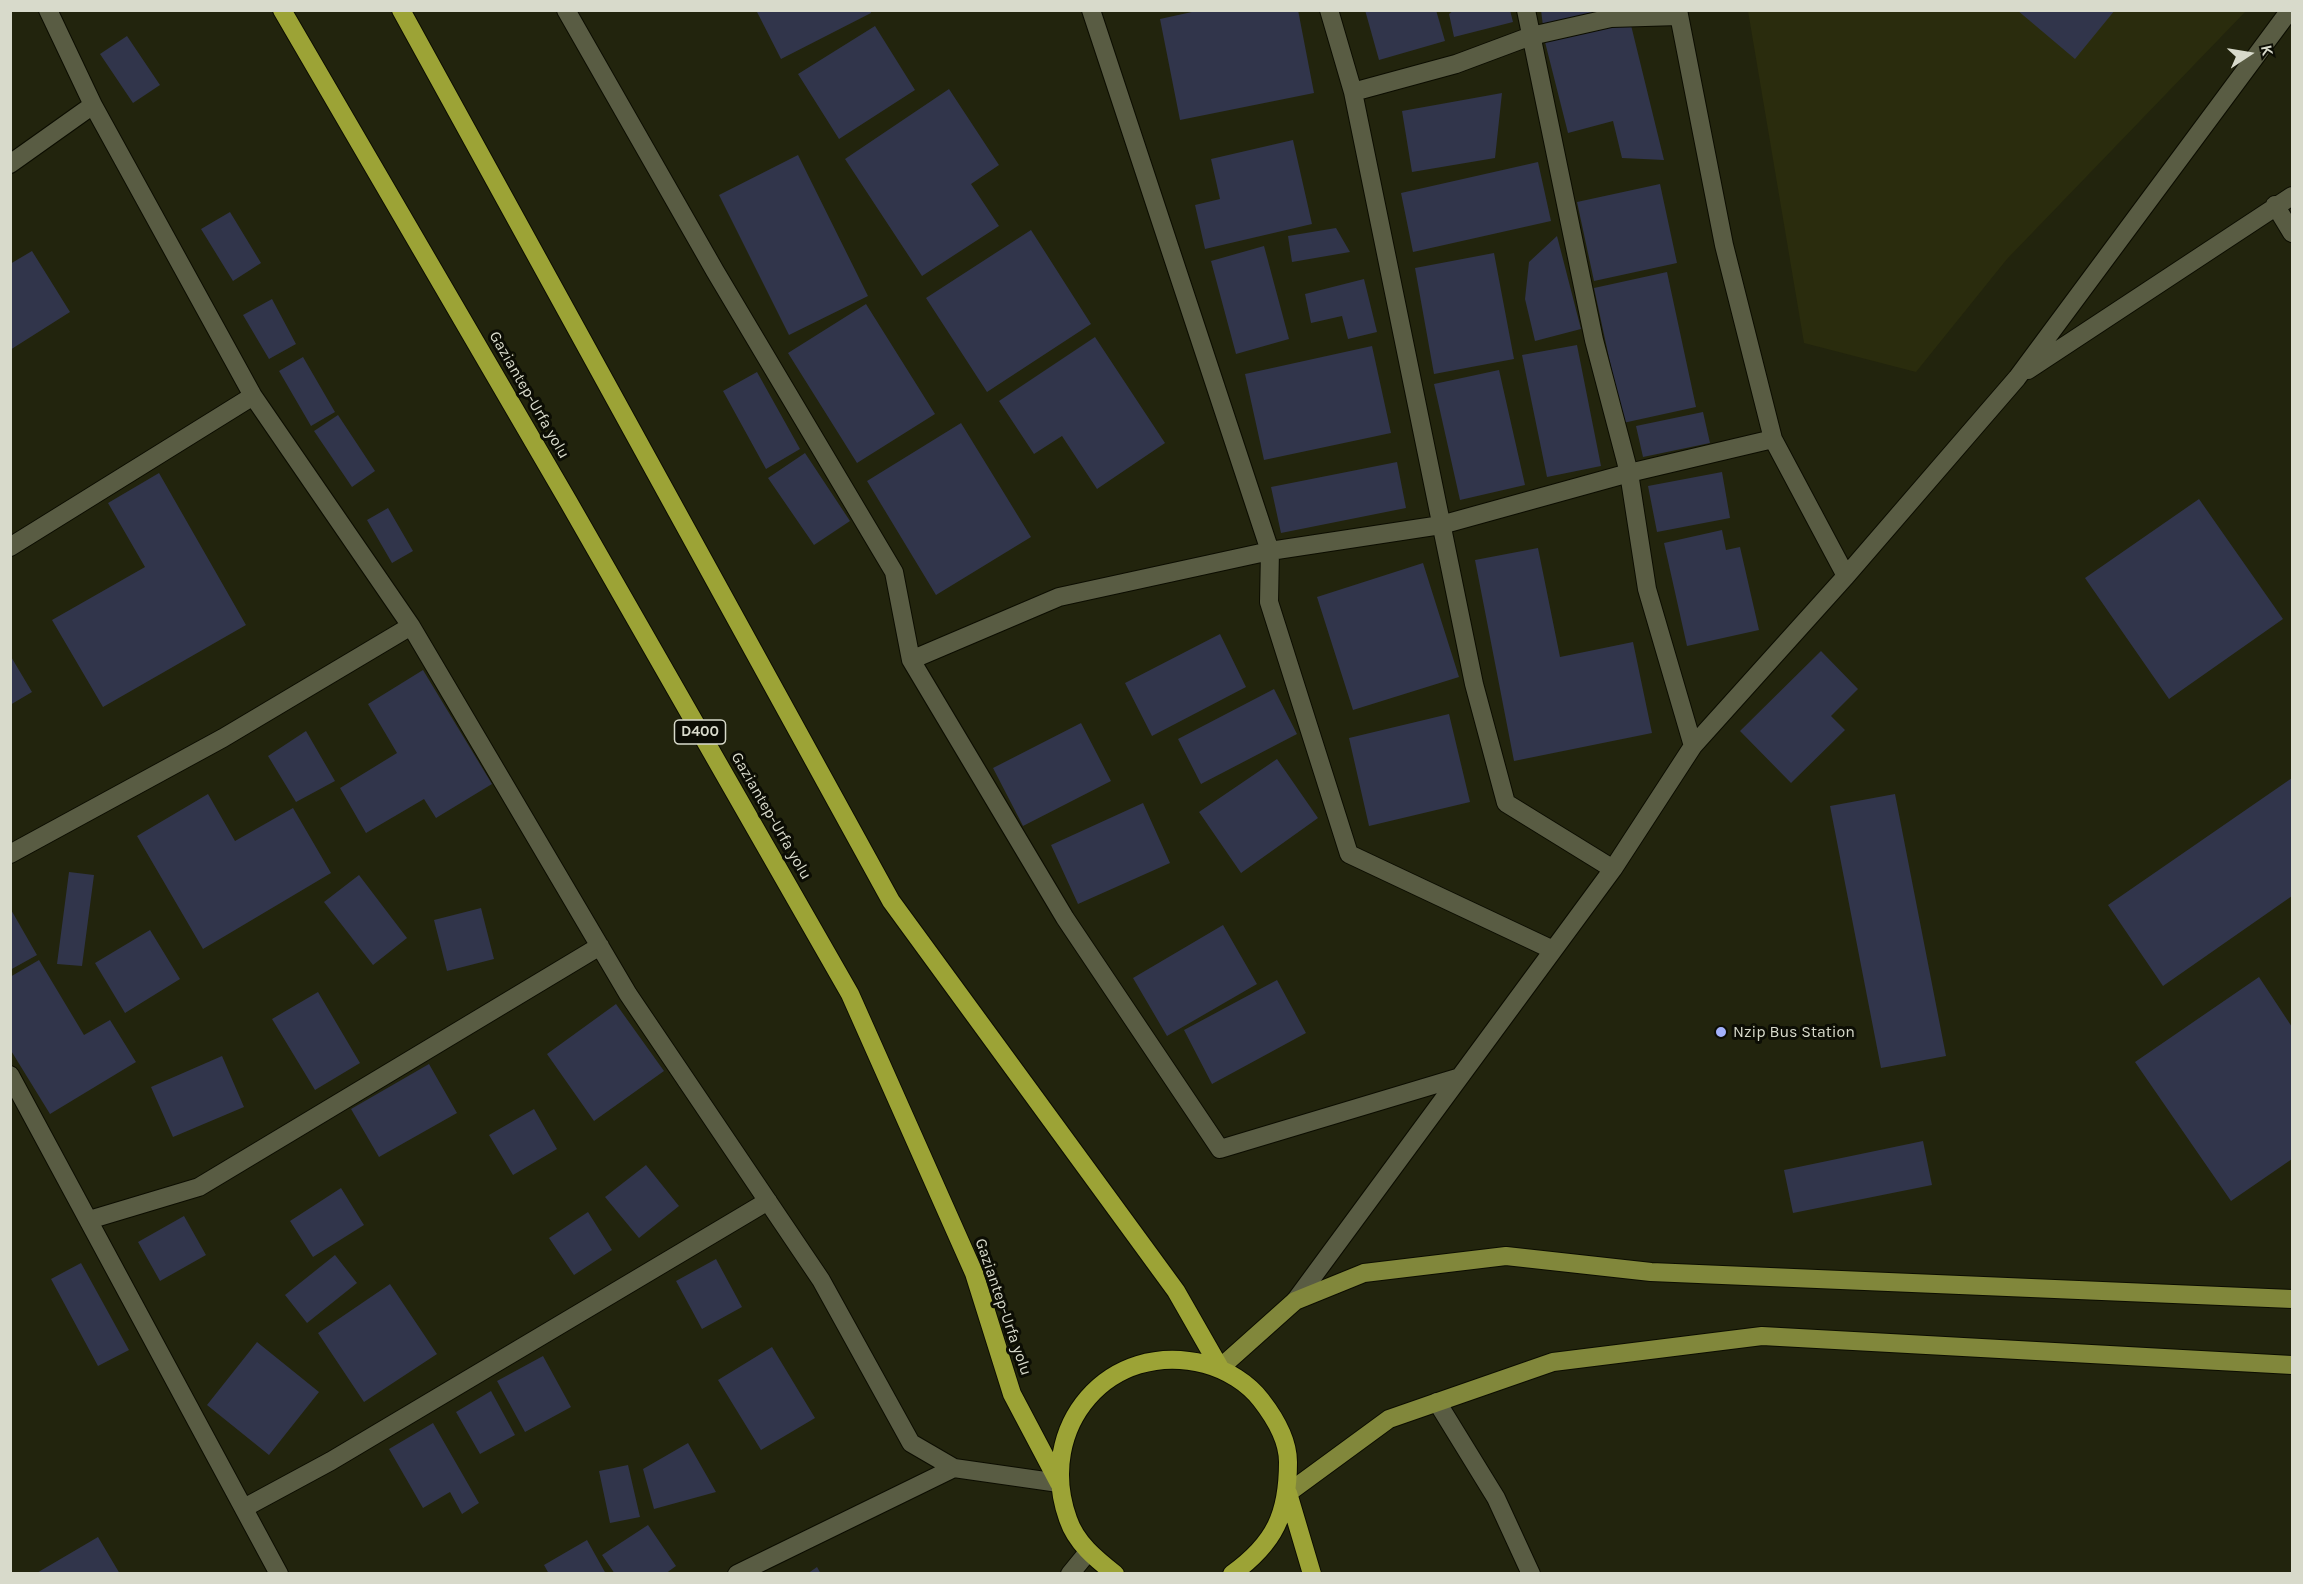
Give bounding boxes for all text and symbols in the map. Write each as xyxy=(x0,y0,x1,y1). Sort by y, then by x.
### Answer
north arrow xyxy=(2219,24,2279,84)
text: K xyxy=(2257,43,2277,57)
street label: Gaziantep-Urfa yolu xyxy=(485,328,573,462)
road number: D400 xyxy=(674,720,726,744)
street label: Gaziantep-Urfa yolu xyxy=(727,749,815,883)
place label: Nzip Bus Station xyxy=(1733,1022,1855,1042)
marker: Nzip Bus Station xyxy=(1714,1025,1728,1039)
street label: Gaziantep-Urfa yolu xyxy=(971,1236,1035,1378)

